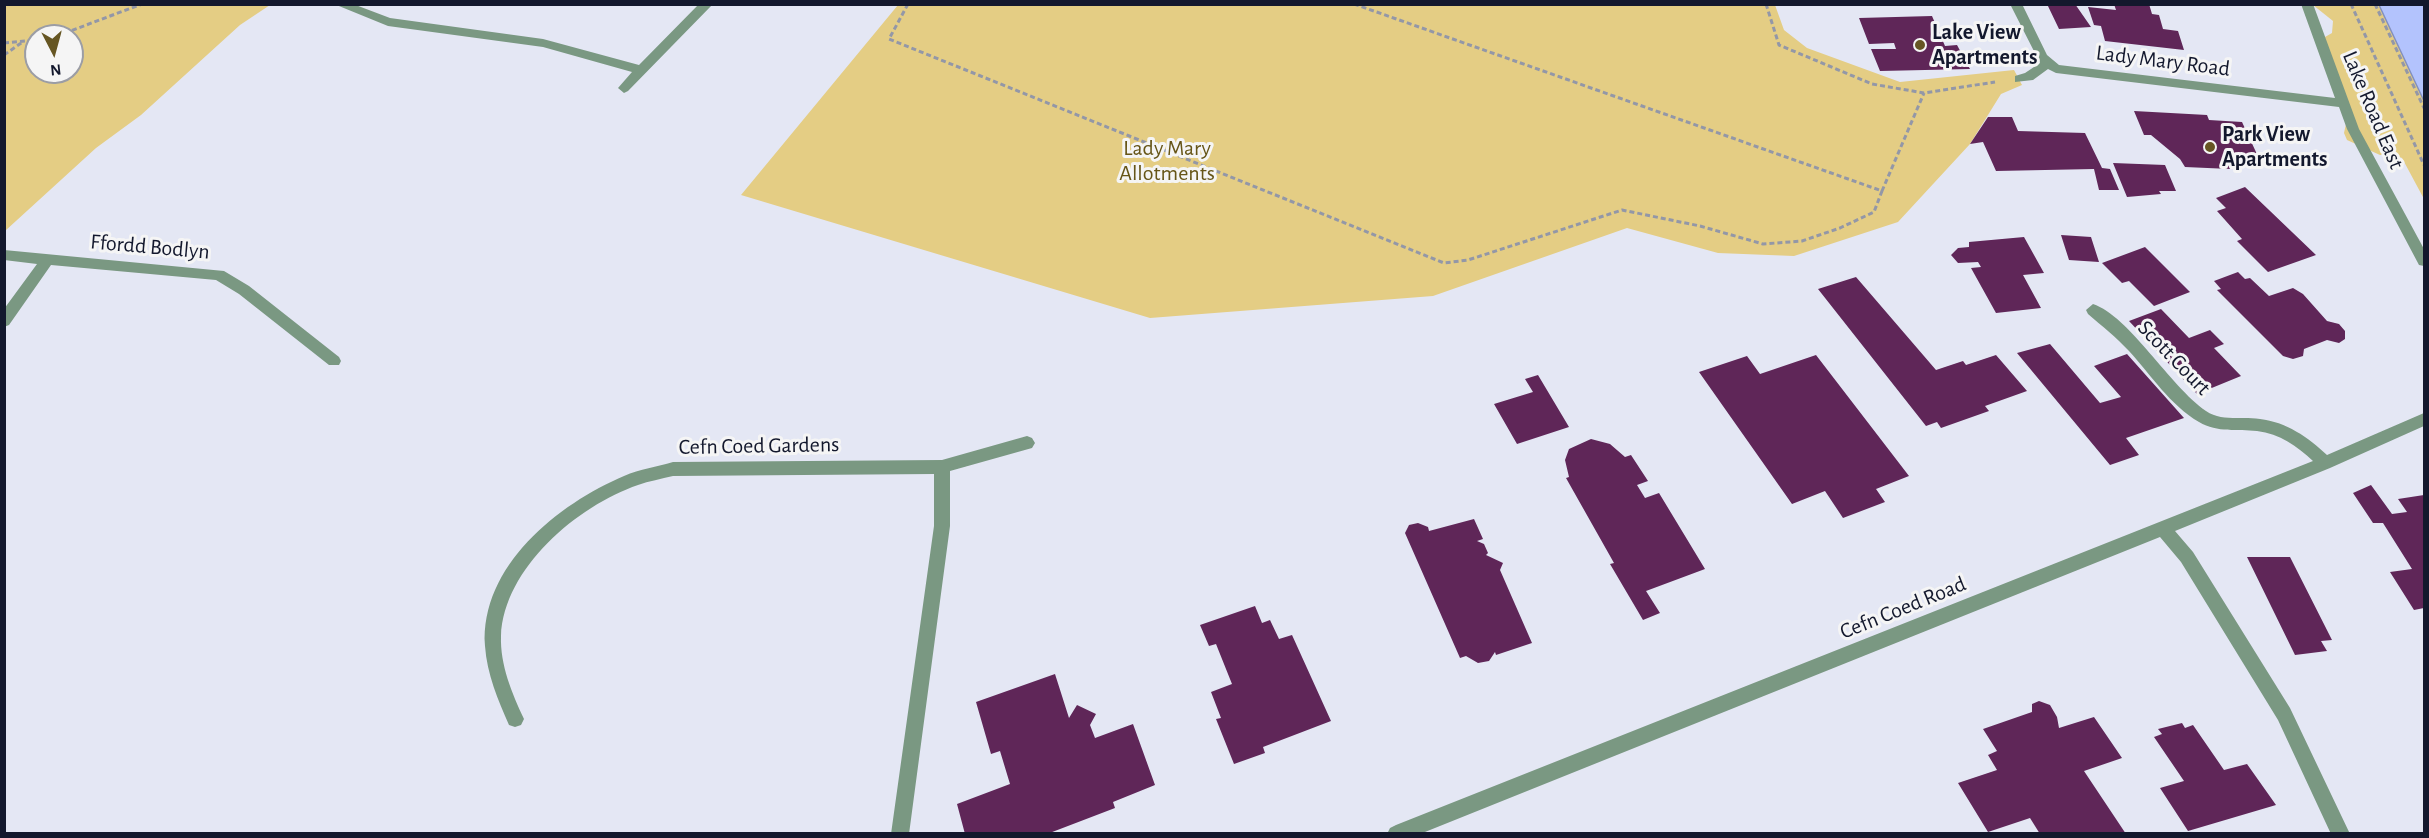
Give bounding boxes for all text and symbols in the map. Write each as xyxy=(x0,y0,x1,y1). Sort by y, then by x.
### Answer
place label: Lake View Apartments xyxy=(1932,19,2037,70)
north arrow xyxy=(24,24,84,84)
marker: Lake View Apartments xyxy=(1913,38,1927,52)
street label: Lady Mary Road xyxy=(2094,40,2232,82)
street label: Lake Road East xyxy=(2336,47,2410,173)
text: N xyxy=(49,61,62,78)
place label: Park View Apartments xyxy=(2222,121,2327,172)
park label: Lady Mary Allotments xyxy=(1119,135,1215,186)
marker: Park View Apartments xyxy=(2203,140,2217,154)
street label: Ffordd Bodlyn xyxy=(89,229,211,265)
street label: Scott Court xyxy=(2132,315,2216,401)
street label: Cefn Coed Gardens xyxy=(678,431,840,461)
street label: Cefn Coed Road xyxy=(1836,571,1970,645)

